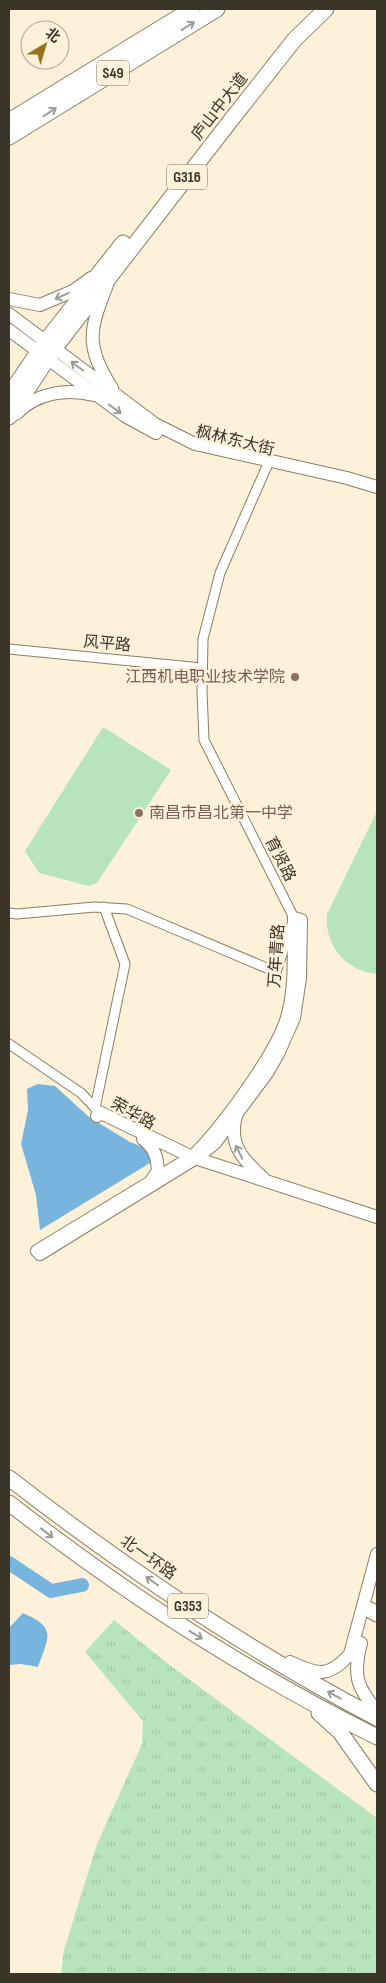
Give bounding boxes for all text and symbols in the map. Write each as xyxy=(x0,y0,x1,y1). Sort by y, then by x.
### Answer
north arrow xyxy=(20,20,70,70)
one-way arrow xyxy=(181,21,195,31)
text: 北 xyxy=(42,24,63,46)
road number: S49 xyxy=(97,60,129,86)
street label: 庐山中大道 xyxy=(188,70,252,144)
one-way arrow xyxy=(43,106,57,116)
road number: G316 xyxy=(167,164,207,190)
one-way arrow xyxy=(55,292,70,301)
one-way arrow xyxy=(71,361,84,372)
one-way arrow xyxy=(108,404,122,414)
street label: 枫林东大街 xyxy=(194,422,276,460)
street label: 风平路 xyxy=(82,632,132,656)
place label: 江西机电职业技术学院 xyxy=(125,668,285,687)
marker: 江西机电职业技术学院 xyxy=(289,671,301,683)
place label: 南昌市昌北第一中学 xyxy=(149,804,293,823)
marker: 南昌市昌北第一中学 xyxy=(133,807,145,819)
street label: 育贤路 xyxy=(261,833,299,885)
street label: 万年青路 xyxy=(265,923,289,989)
street label: 荣华路 xyxy=(107,1094,159,1134)
one-way arrow xyxy=(234,1144,244,1159)
one-way arrow xyxy=(40,1528,53,1539)
street label: 北一环路 xyxy=(116,1532,180,1584)
one-way arrow xyxy=(145,1576,159,1586)
road number: G353 xyxy=(168,1594,208,1618)
one-way arrow xyxy=(188,1630,202,1640)
one-way arrow xyxy=(327,1690,342,1700)

